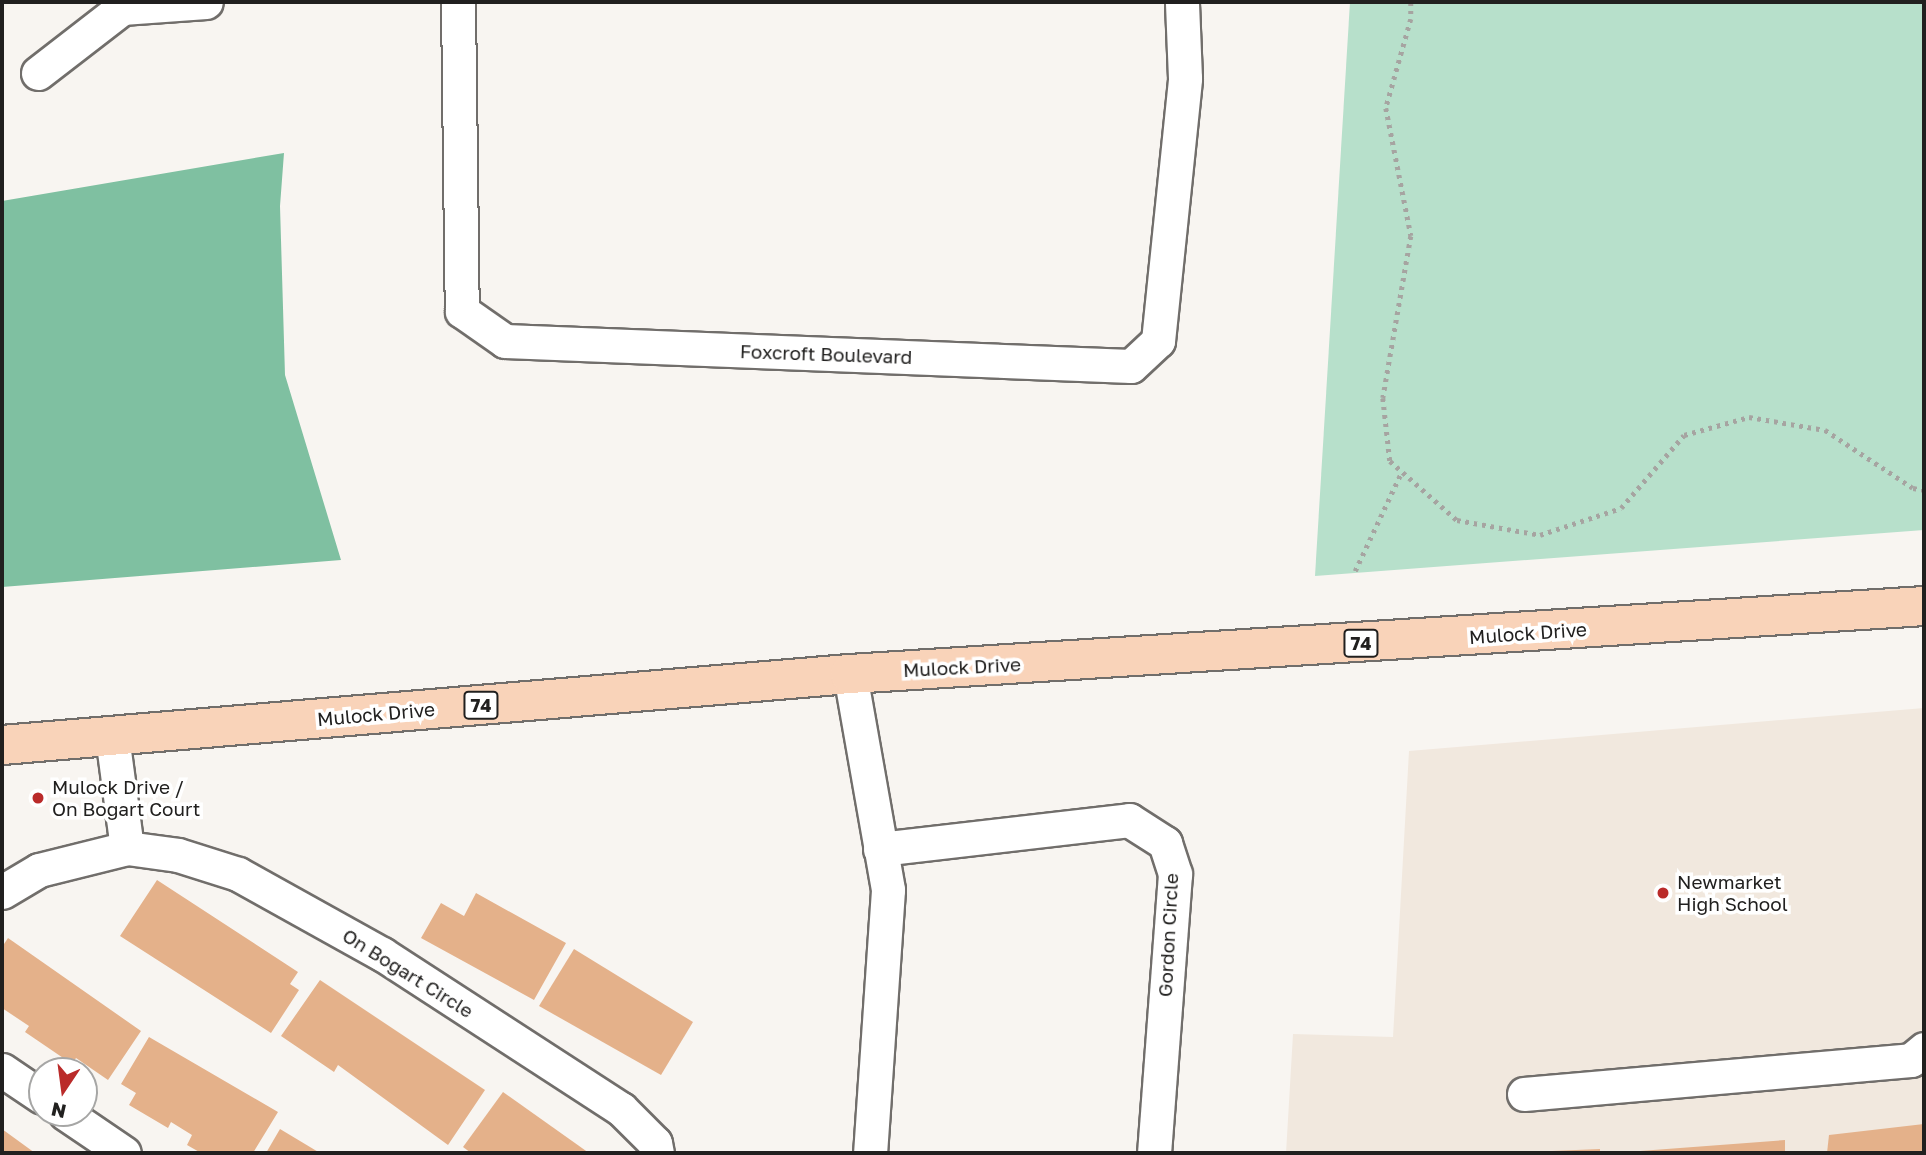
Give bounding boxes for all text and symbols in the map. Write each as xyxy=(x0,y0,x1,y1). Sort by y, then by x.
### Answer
street label: Foxcroft Boulevard xyxy=(739,340,913,368)
street label: Mulock Drive xyxy=(1468,618,1588,648)
road number: 74 xyxy=(1342,628,1380,658)
street label: Mulock Drive xyxy=(902,653,1022,681)
road number: 74 xyxy=(462,690,500,720)
street label: Mulock Drive xyxy=(316,697,436,731)
place label: Mulock Drive / On Bogart Court xyxy=(52,776,200,820)
marker: Mulock Drive / On Bogart Court xyxy=(30,790,46,806)
place label: Newmarket High School xyxy=(1677,871,1788,915)
street label: Gordon Circle xyxy=(1153,872,1183,998)
marker: Newmarket High School xyxy=(1655,885,1671,901)
street label: On Bogart Circle xyxy=(338,924,478,1022)
north arrow xyxy=(28,1057,98,1127)
text: N xyxy=(49,1098,68,1124)

